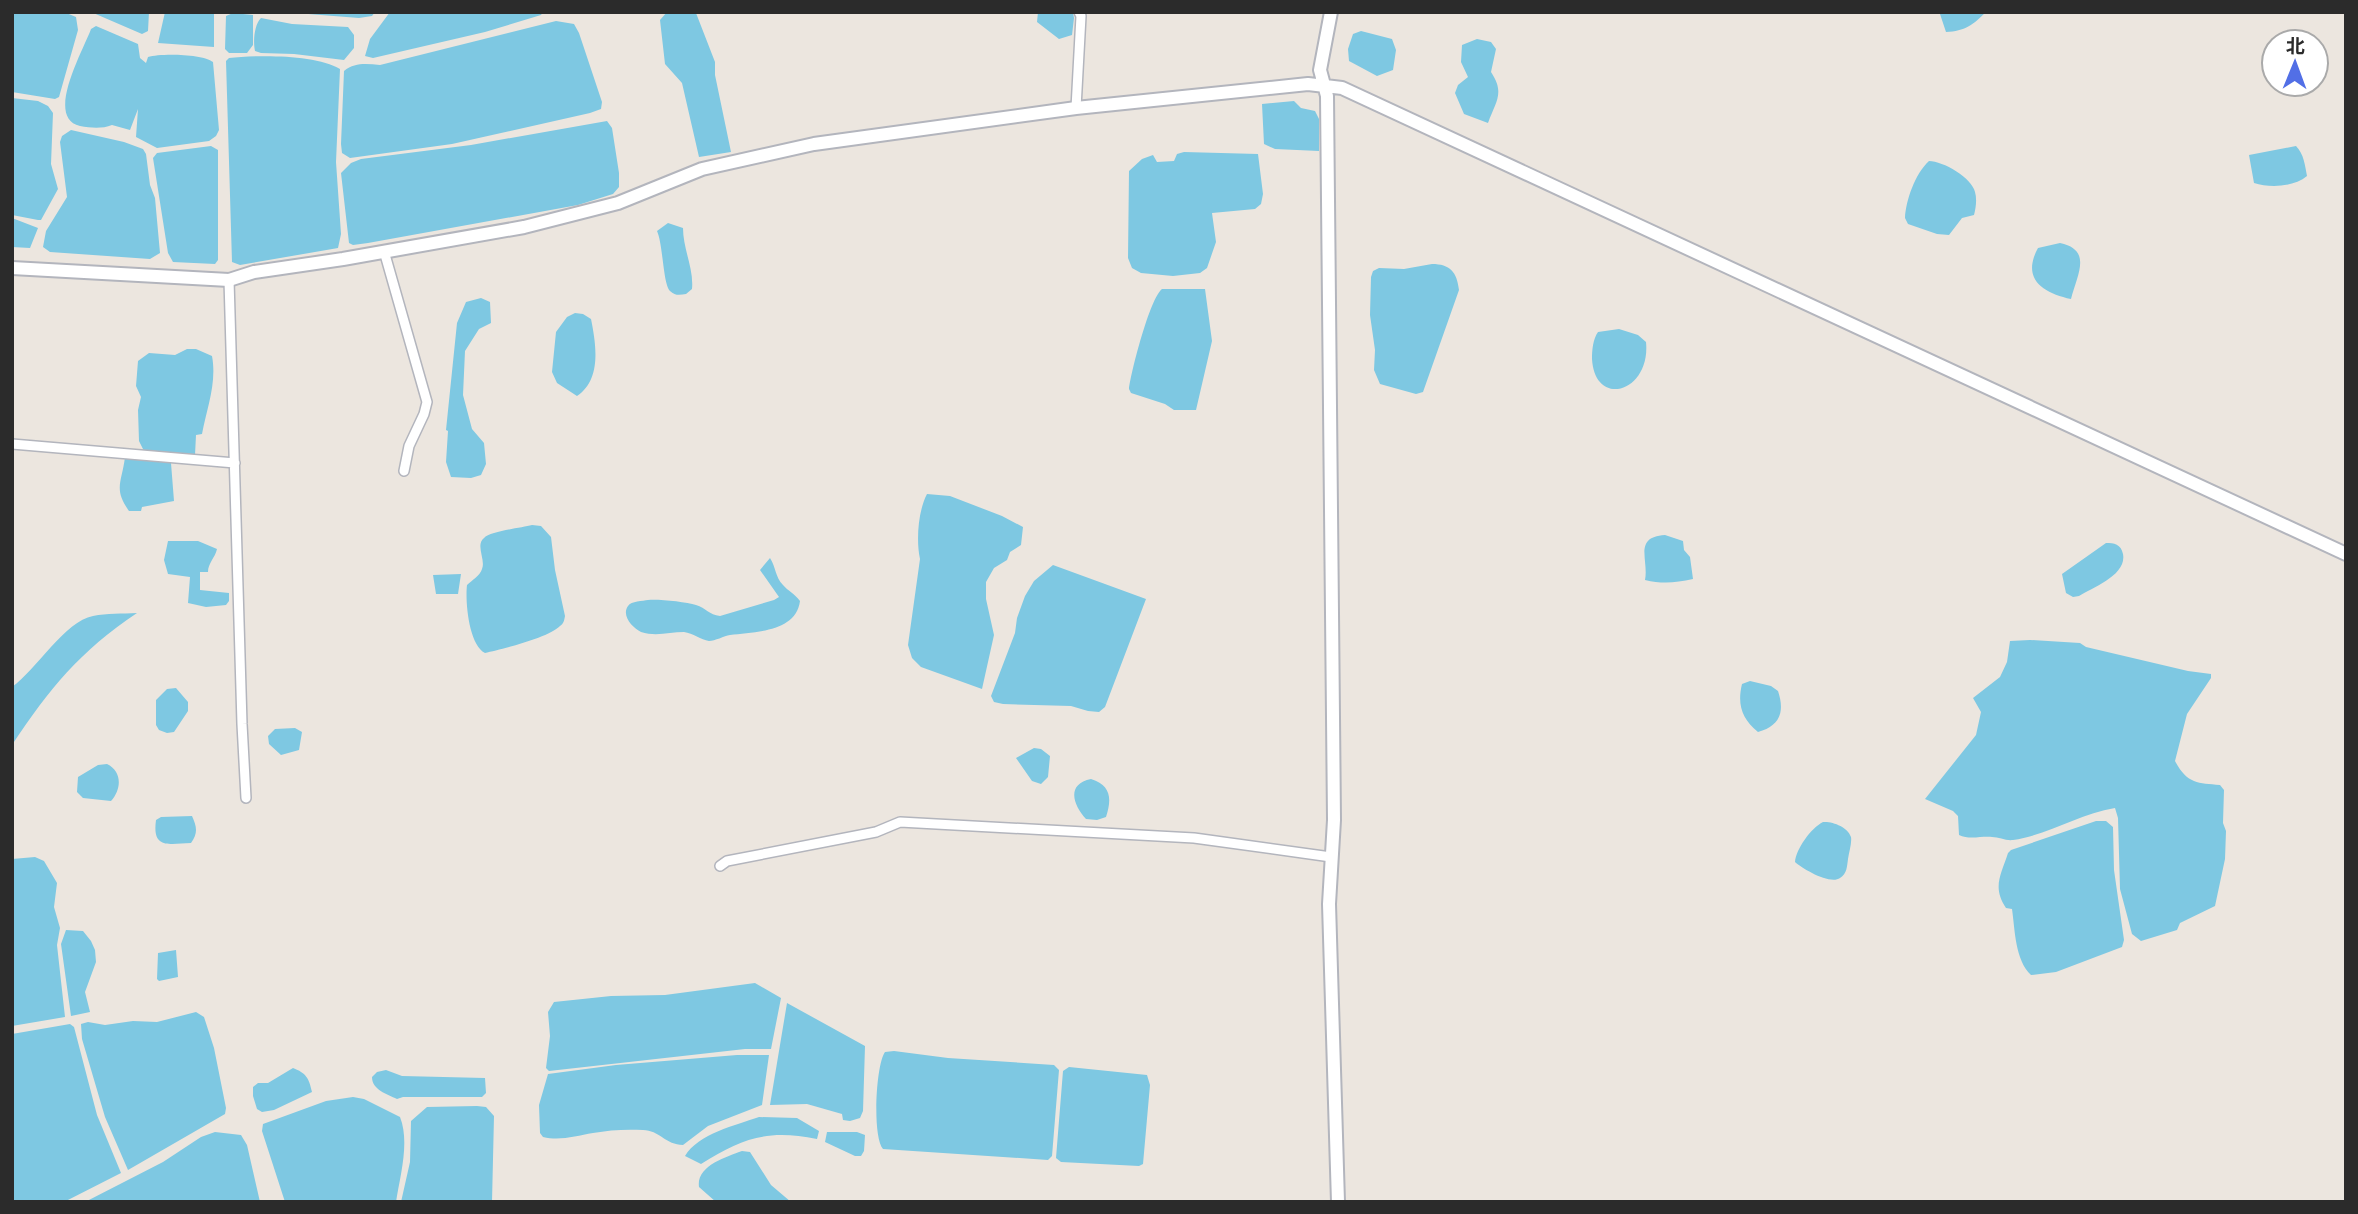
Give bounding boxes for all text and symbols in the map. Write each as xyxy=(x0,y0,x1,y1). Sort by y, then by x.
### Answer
north arrow xyxy=(2260,28,2330,98)
text: 北 xyxy=(2286,36,2305,57)

